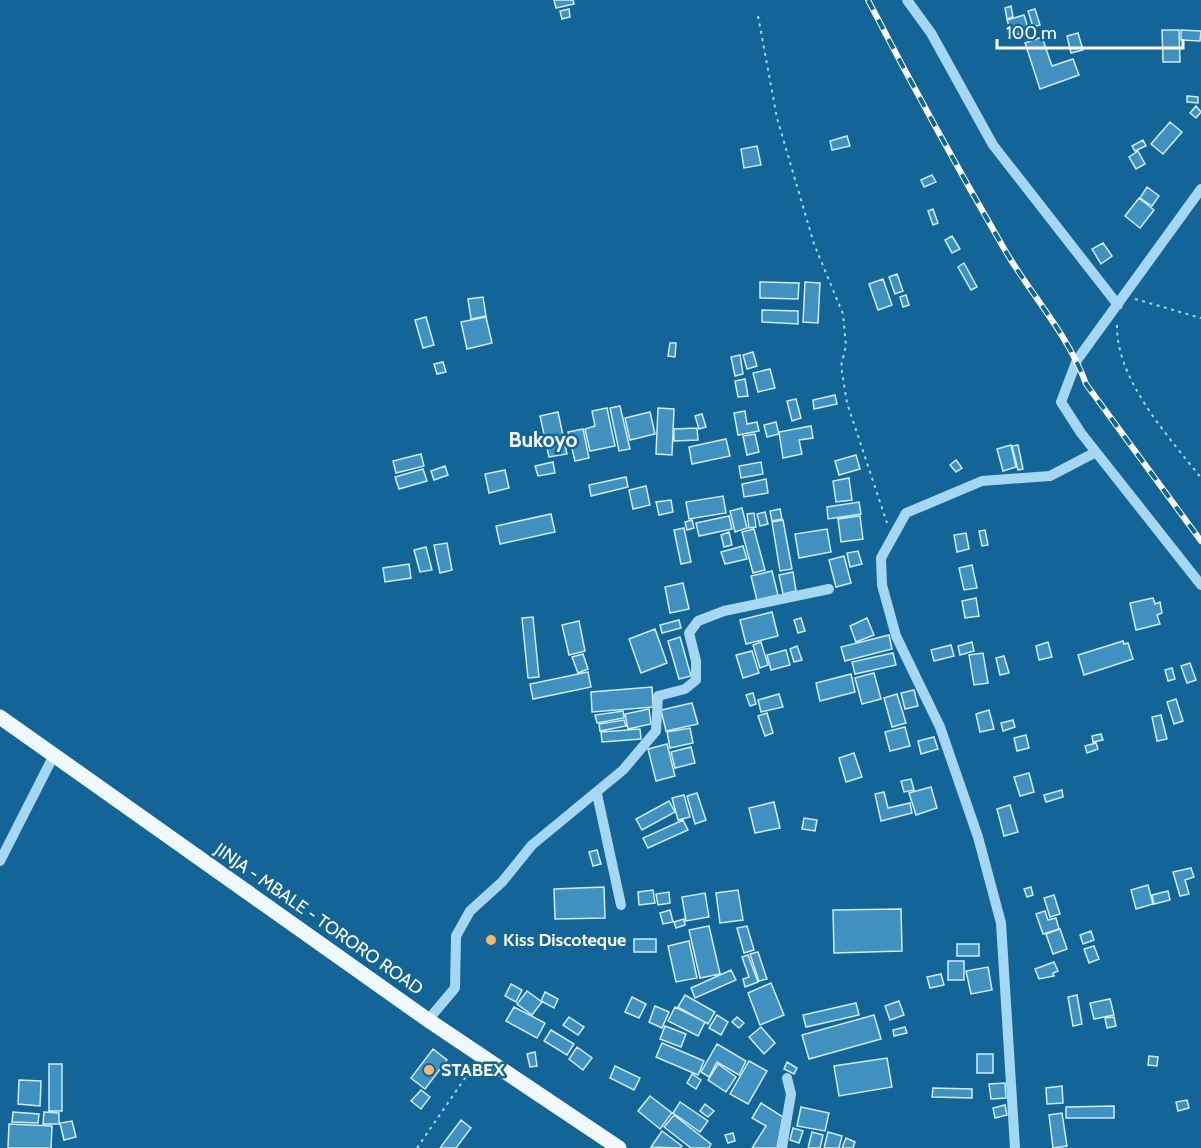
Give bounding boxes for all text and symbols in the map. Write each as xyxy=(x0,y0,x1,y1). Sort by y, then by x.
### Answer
scale bar xyxy=(997,12,1183,50)
text: 100 m xyxy=(1006,22,1057,44)
district label: Bukoyo xyxy=(508,427,578,452)
street label: JINJA - MBALE - TORORO ROAD xyxy=(210,838,428,1000)
place label: Kiss Discoteque xyxy=(503,929,626,951)
marker: Kiss Discoteque xyxy=(484,933,498,947)
place label: STABEX xyxy=(441,1059,505,1081)
marker: STABEX xyxy=(422,1063,436,1077)

